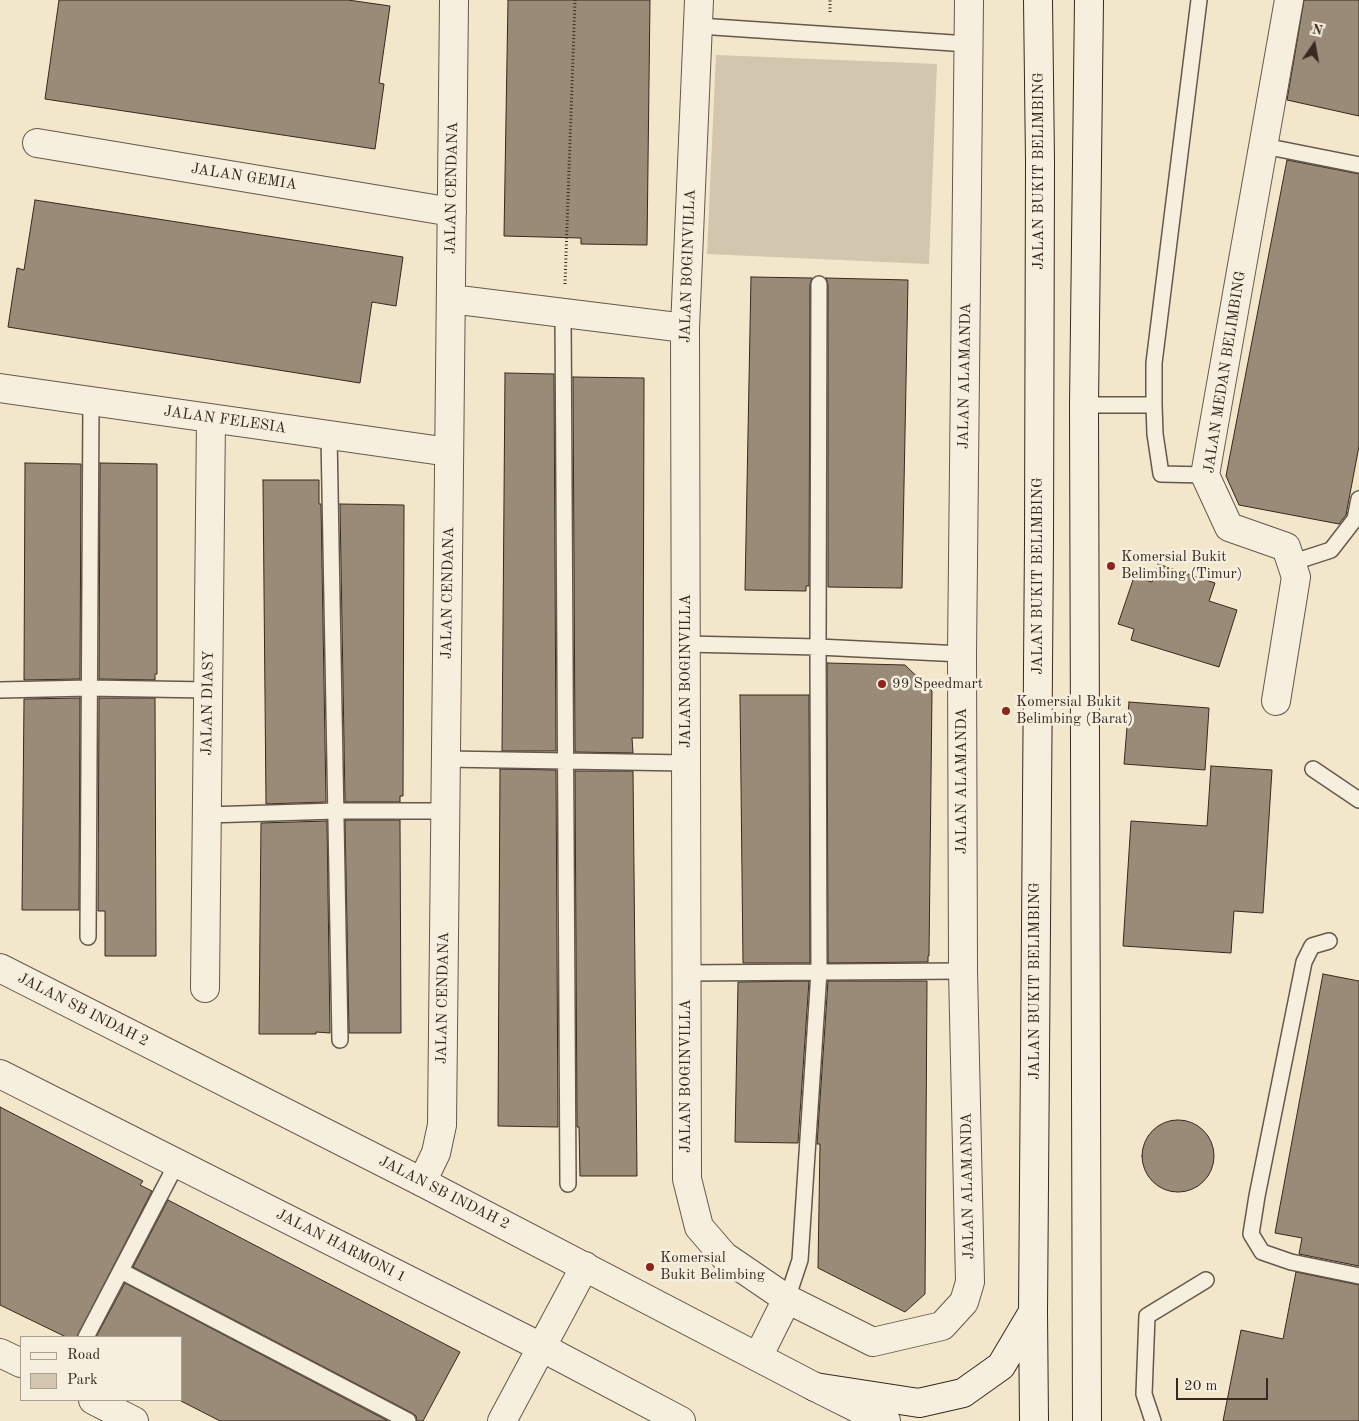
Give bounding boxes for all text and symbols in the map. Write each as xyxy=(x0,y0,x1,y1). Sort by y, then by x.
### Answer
north arrow xyxy=(1289,20,1339,70)
text: N xyxy=(1310,22,1324,38)
street label: JALAN BUKIT BELIMBING xyxy=(1030,72,1048,270)
street label: JALAN CENDANA xyxy=(442,122,462,254)
street label: JALAN GEMIA xyxy=(190,160,298,194)
street label: JALAN BOGINVILLA xyxy=(676,189,700,343)
street label: JALAN MEDAN BELIMBING xyxy=(1200,270,1250,474)
street label: JALAN ALAMANDA xyxy=(955,303,975,449)
street label: JALAN FELESIA xyxy=(163,402,287,438)
street label: JALAN BUKIT BELIMBING xyxy=(1029,477,1047,675)
street label: JALAN CENDANA xyxy=(438,527,458,659)
place label: Komersial Bukit Belimbing (Timur) xyxy=(1121,548,1242,583)
marker: Komersial Bukit Belimbing (Timur) xyxy=(1105,560,1117,572)
street label: JALAN BOGINVILLA xyxy=(677,594,695,748)
street label: JALAN DIASY xyxy=(198,650,218,756)
place label: 99 Speedmart xyxy=(892,675,983,693)
marker: 99 Speedmart xyxy=(876,678,888,690)
place label: Komersial Bukit Belimbing (Barat) xyxy=(1016,693,1133,728)
marker: Komersial Bukit Belimbing (Barat) xyxy=(1000,705,1012,717)
street label: JALAN ALAMANDA xyxy=(953,708,971,854)
street label: JALAN BUKIT BELIMBING xyxy=(1026,882,1044,1080)
street label: JALAN CENDANA xyxy=(433,932,453,1064)
street label: JALAN SB INDAH 2 xyxy=(15,969,151,1051)
street label: JALAN BOGINVILLA xyxy=(677,999,695,1153)
street label: JALAN ALAMANDA xyxy=(958,1113,978,1259)
street label: JALAN SB INDAH 2 xyxy=(376,1152,512,1234)
street label: JALAN HARMONI 1 xyxy=(273,1205,409,1287)
place label: Komersial Bukit Belimbing xyxy=(660,1249,765,1284)
marker: Komersial Bukit Belimbing xyxy=(644,1261,656,1273)
legend xyxy=(20,1336,182,1401)
text: Road xyxy=(67,1348,100,1363)
scale bar xyxy=(1179,1368,1272,1400)
text: Park xyxy=(67,1373,98,1388)
text: 20 m xyxy=(1184,1379,1218,1394)

